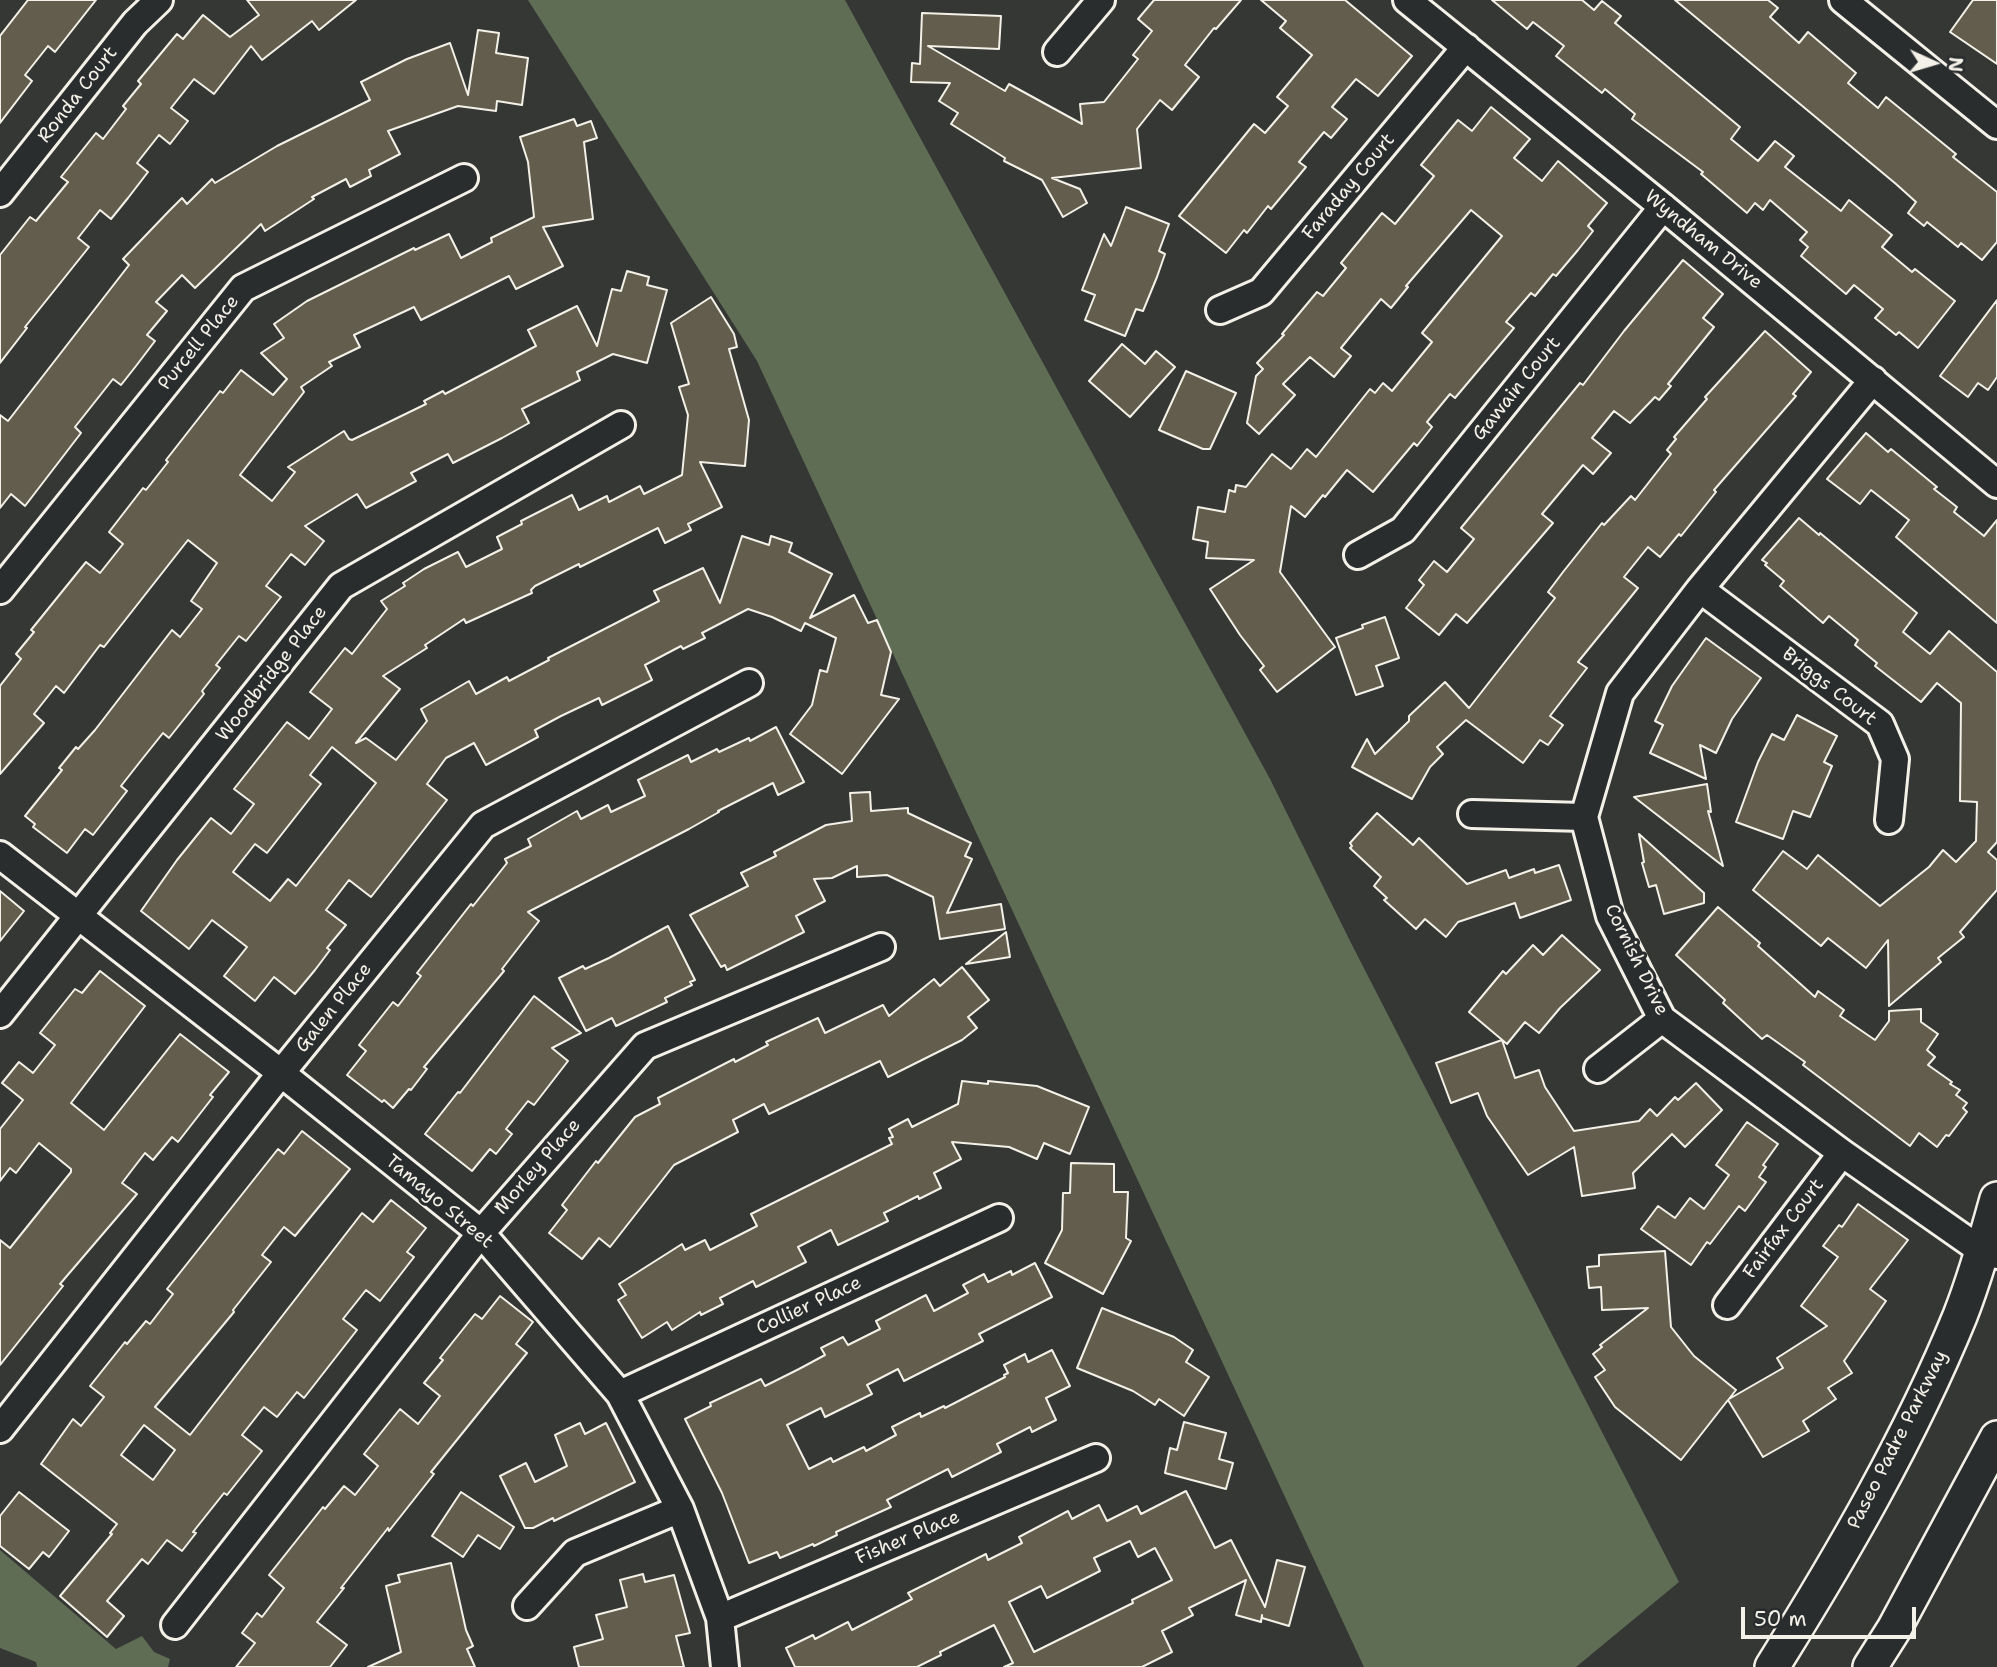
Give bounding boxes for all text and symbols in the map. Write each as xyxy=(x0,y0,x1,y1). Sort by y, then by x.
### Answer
north arrow xyxy=(1899,28,1969,98)
street label: Ronda Court xyxy=(33,42,123,148)
text: N xyxy=(1942,56,1968,73)
street label: Faraday Court xyxy=(1298,129,1400,245)
street label: Wyndham Drive xyxy=(1639,186,1767,294)
street label: Purcell Place xyxy=(154,291,244,395)
street label: Gawain Court xyxy=(1468,332,1566,446)
street label: Woodbridge Place xyxy=(212,602,332,746)
street label: Briggs Court xyxy=(1777,643,1881,731)
street label: Cornish Drive xyxy=(1599,900,1673,1020)
street label: Galen Place xyxy=(291,959,377,1057)
street label: Morley Place xyxy=(490,1114,586,1220)
street label: Tamayo Street xyxy=(380,1150,498,1254)
street label: Fairfax Court xyxy=(1739,1174,1829,1284)
street label: Collier Place xyxy=(753,1272,865,1340)
street label: Paseo Padre Parkway xyxy=(1843,1347,1953,1533)
street label: Fisher Place xyxy=(853,1506,963,1570)
scale bar xyxy=(1745,1594,1920,1638)
text: 50 m xyxy=(1754,1605,1807,1633)

